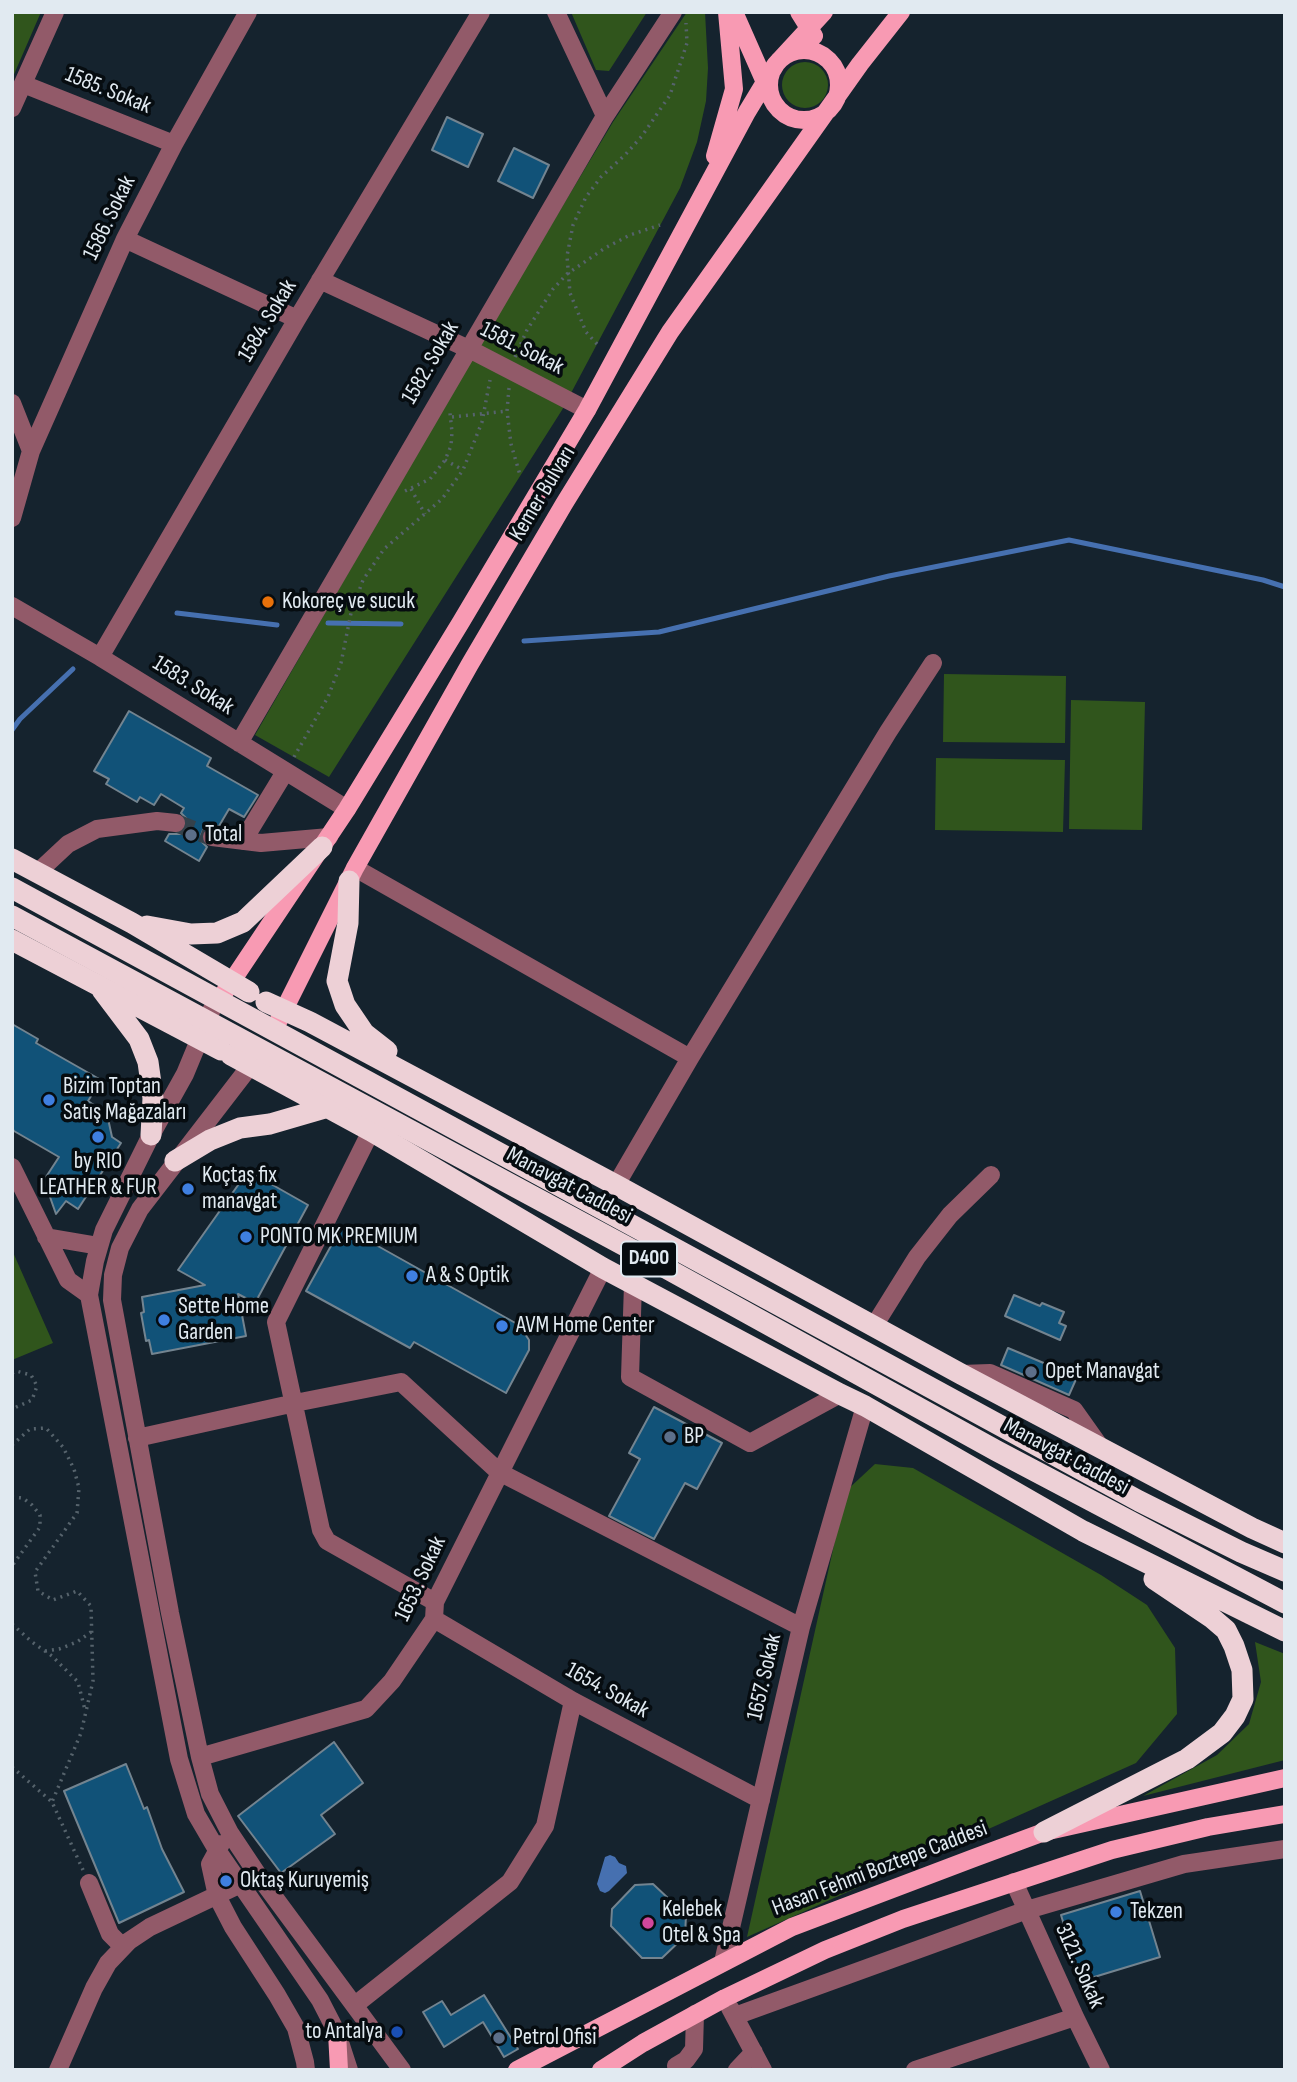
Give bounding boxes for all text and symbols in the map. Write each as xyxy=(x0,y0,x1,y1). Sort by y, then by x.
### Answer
street label: 1585. Sokak xyxy=(61,61,155,121)
street label: 1586. Sokak xyxy=(78,171,142,265)
street label: 1584. Sokak xyxy=(233,275,303,367)
street label: 1581. Sokak xyxy=(476,316,568,382)
street label: 1582. Sokak xyxy=(396,317,466,409)
street label: Kemer Bulvarı xyxy=(504,441,582,547)
place label: Kokoreç ve sucuk xyxy=(282,588,415,616)
marker: Kokoreç ve sucuk xyxy=(260,594,276,610)
street label: 1583. Sokak xyxy=(147,650,239,722)
place label: Total xyxy=(205,821,242,849)
marker: Total xyxy=(183,827,199,843)
place label: Bizim Toptan Satış Mağazaları xyxy=(63,1073,186,1127)
marker: Bizim Toptan Satış Mağazaları xyxy=(41,1092,57,1108)
marker: by RIO LEATHER & FUR xyxy=(90,1129,106,1145)
street label: Manavgat Caddesi xyxy=(501,1141,637,1231)
place label: by RIO LEATHER & FUR xyxy=(39,1148,157,1202)
place label: Koçtaş fix manavgat xyxy=(202,1162,277,1216)
marker: Koçtaş fix manavgat xyxy=(180,1181,196,1197)
place label: PONTO MK PREMIUM xyxy=(260,1223,418,1251)
marker: PONTO MK PREMIUM xyxy=(238,1229,254,1245)
road number: D400 xyxy=(621,1242,677,1276)
place label: A & S Optik xyxy=(426,1262,509,1290)
marker: A & S Optik xyxy=(404,1268,420,1284)
place label: Sette Home Garden xyxy=(178,1293,269,1347)
marker: Sette Home Garden xyxy=(156,1312,172,1328)
place label: AVM Home Center xyxy=(516,1312,655,1340)
marker: AVM Home Center xyxy=(494,1318,510,1334)
place label: Opet Manavgat xyxy=(1045,1358,1160,1386)
marker: Opet Manavgat xyxy=(1023,1364,1039,1380)
street label: Manavgat Caddesi xyxy=(998,1412,1134,1502)
place label: BP xyxy=(684,1423,704,1451)
marker: BP xyxy=(662,1429,678,1445)
street label: 1653. Sokak xyxy=(389,1532,453,1626)
street label: 1657. Sokak xyxy=(742,1631,788,1723)
street label: 1654. Sokak xyxy=(561,1657,653,1725)
street label: Hasan Fehmi Boztepe Caddesi xyxy=(769,1815,991,1923)
place label: Oktaş Kuruyemiş xyxy=(240,1867,369,1895)
marker: Oktaş Kuruyemiş xyxy=(218,1873,234,1889)
place label: Kelebek Otel & Spa xyxy=(662,1896,741,1950)
place label: Tekzen xyxy=(1130,1898,1183,1926)
marker: Tekzen xyxy=(1108,1904,1124,1920)
marker: Kelebek Otel & Spa xyxy=(640,1915,656,1931)
street label: 3121. Sokak xyxy=(1048,1919,1110,2013)
place label: to Antalya xyxy=(305,2018,383,2046)
marker: to Antalya xyxy=(389,2024,405,2040)
place label: Petrol Ofisi xyxy=(513,2024,597,2052)
marker: Petrol Ofisi xyxy=(491,2030,507,2046)

